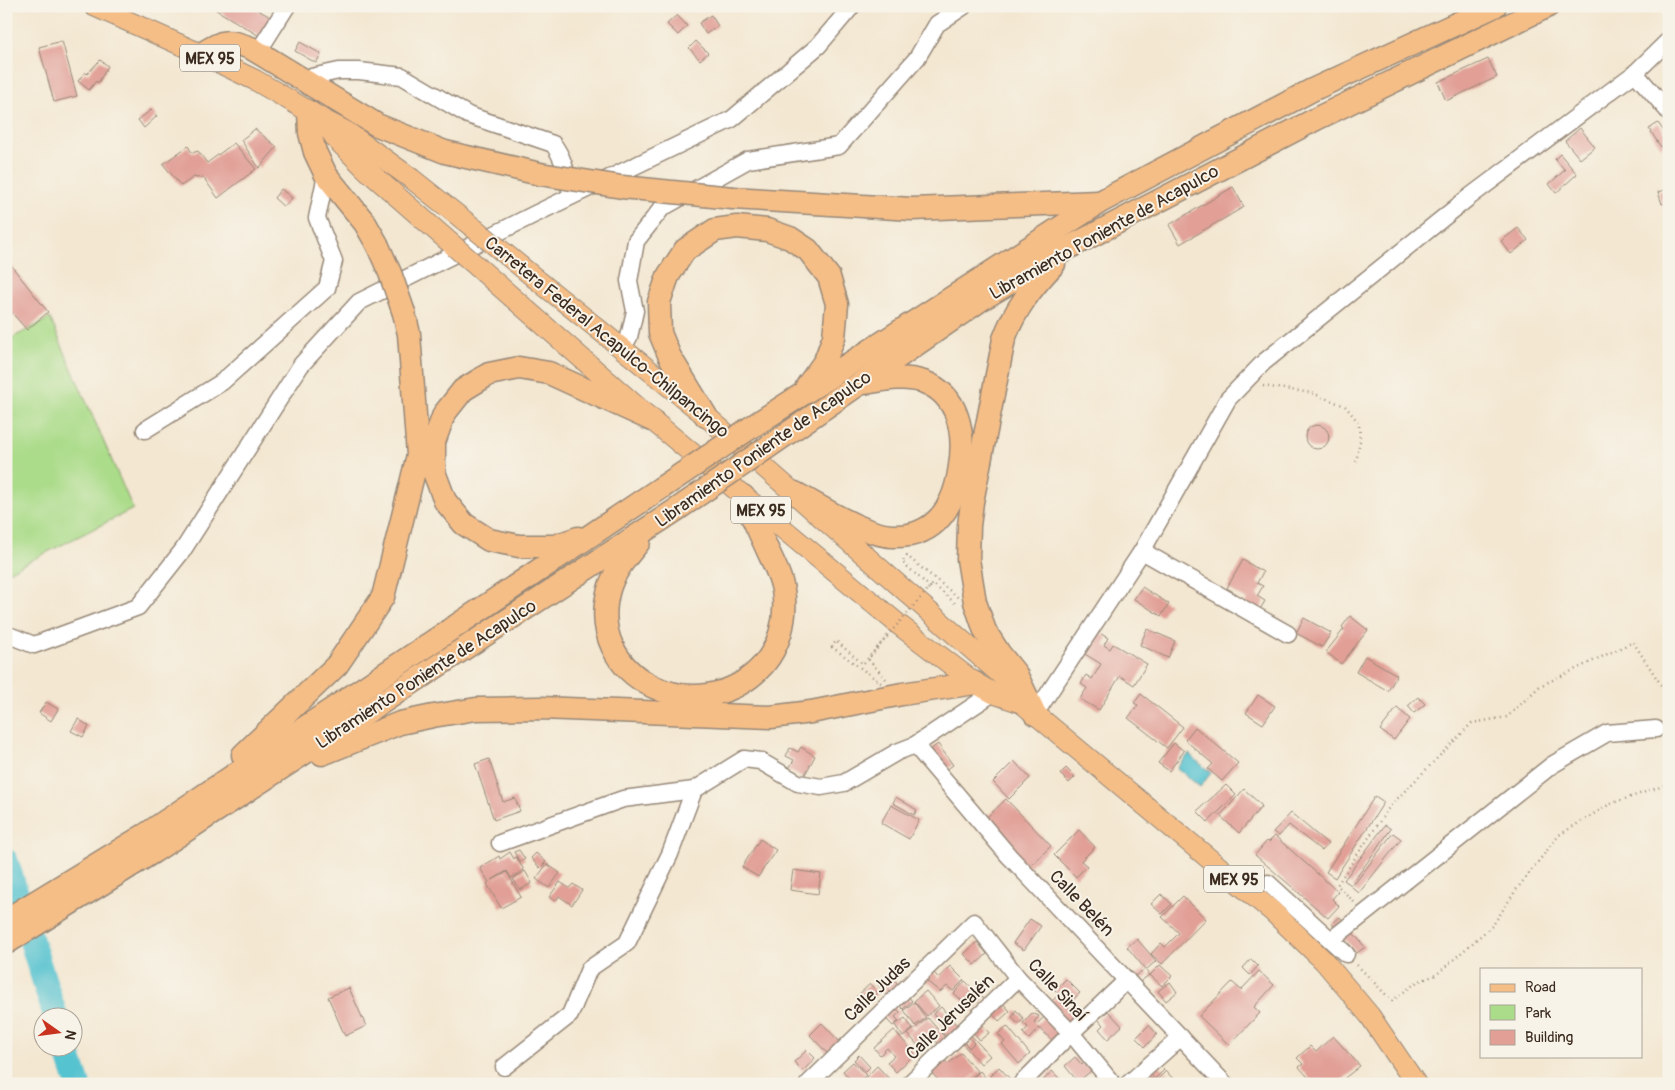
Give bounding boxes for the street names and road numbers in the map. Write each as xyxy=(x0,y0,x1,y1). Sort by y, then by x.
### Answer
road number: MEX 95 xyxy=(180,44,240,72)
street label: Libramiento Poniente de Acapulco xyxy=(986,160,1223,305)
street label: Carretera Federal Acapulco-Chilpancingo xyxy=(480,232,734,443)
street label: Libramiento Poniente de Acapulco xyxy=(651,366,876,533)
road number: MEX 95 xyxy=(731,496,791,524)
street label: Libramiento Poniente de Acapulco xyxy=(312,594,541,754)
street label: Calle Belén xyxy=(1044,865,1119,942)
road number: MEX 95 xyxy=(1204,866,1264,892)
street label: Calle Judas xyxy=(839,952,915,1027)
street label: Calle Sinaí xyxy=(1023,954,1093,1027)
street label: Calle Jerusalén xyxy=(901,969,999,1065)

